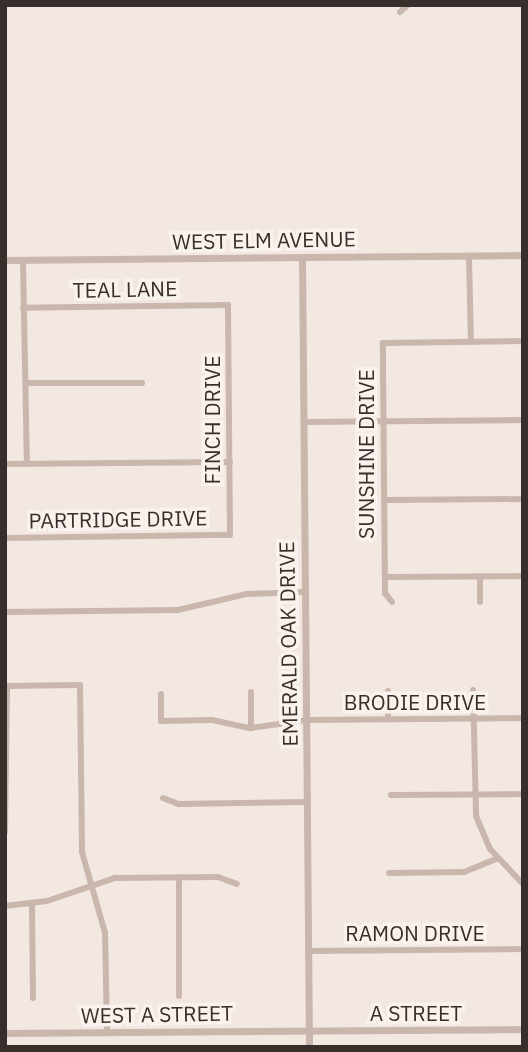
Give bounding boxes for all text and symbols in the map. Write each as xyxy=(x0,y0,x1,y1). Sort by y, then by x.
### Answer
street label: WEST ELM AVENUE xyxy=(172,226,356,254)
street label: TEAL LANE xyxy=(72,275,178,303)
street label: FINCH DRIVE xyxy=(199,356,225,484)
street label: SUNSHINE DRIVE xyxy=(353,369,379,539)
street label: PARTRIDGE DRIVE xyxy=(28,505,208,533)
street label: EMERALD OAK DRIVE xyxy=(274,541,302,747)
street label: BRODIE DRIVE xyxy=(344,689,486,715)
street label: RAMON DRIVE xyxy=(345,920,485,946)
street label: WEST A STREET xyxy=(81,1000,233,1028)
street label: A STREET xyxy=(370,1000,462,1026)

